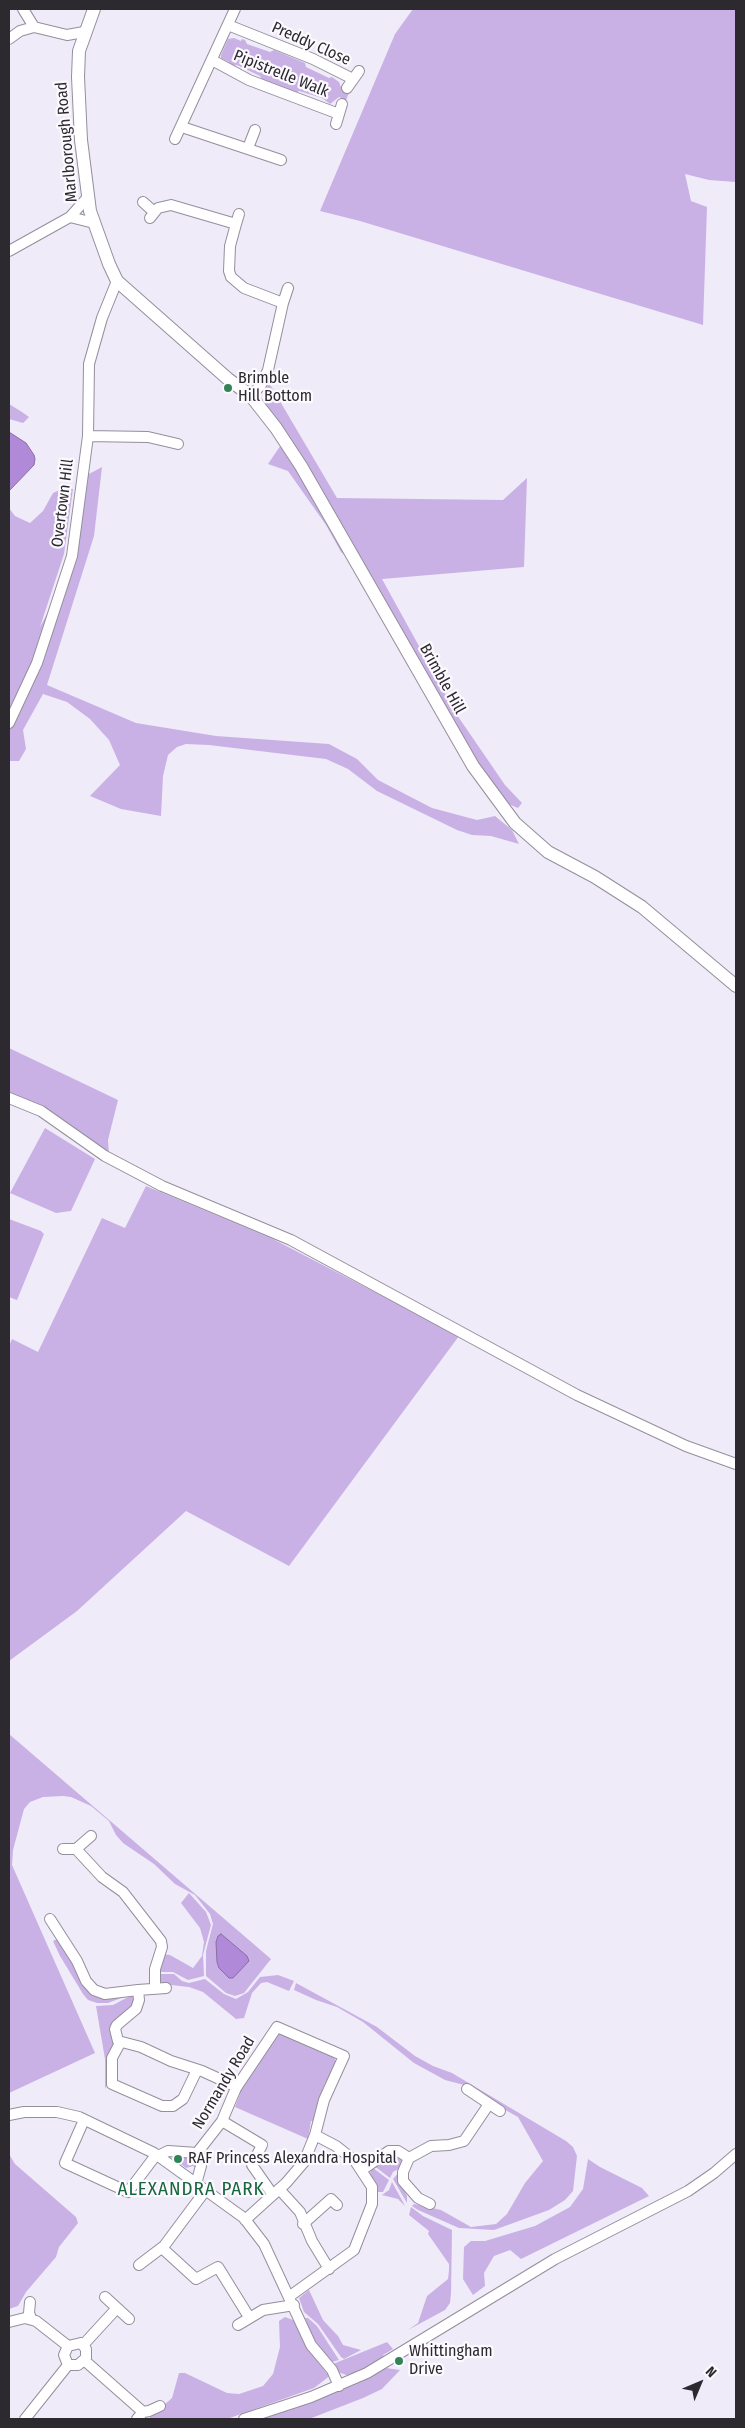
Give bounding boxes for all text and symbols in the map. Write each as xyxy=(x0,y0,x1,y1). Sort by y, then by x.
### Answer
street label: Preddy Close xyxy=(269,18,353,70)
street label: Pipistrelle Walk xyxy=(231,46,331,102)
street label: Marlborough Road xyxy=(52,81,82,203)
place label: Brimble Hill Bottom xyxy=(238,369,312,407)
marker: Brimble Hill Bottom xyxy=(222,382,234,394)
street label: Overtown Hill xyxy=(48,458,78,548)
street label: Brimble Hill xyxy=(415,641,469,717)
street label: Normandy Road xyxy=(189,2033,259,2133)
place label: RAF Princess Alexandra Hospital xyxy=(188,2149,397,2169)
marker: RAF Princess Alexandra Hospital xyxy=(172,2153,184,2165)
district label: ALEXANDRA PARK xyxy=(116,2179,266,2201)
place label: Whittingham Drive xyxy=(409,2342,492,2380)
marker: Whittingham Drive xyxy=(393,2355,405,2367)
north arrow xyxy=(675,2358,725,2408)
text: N xyxy=(702,2363,720,2381)

